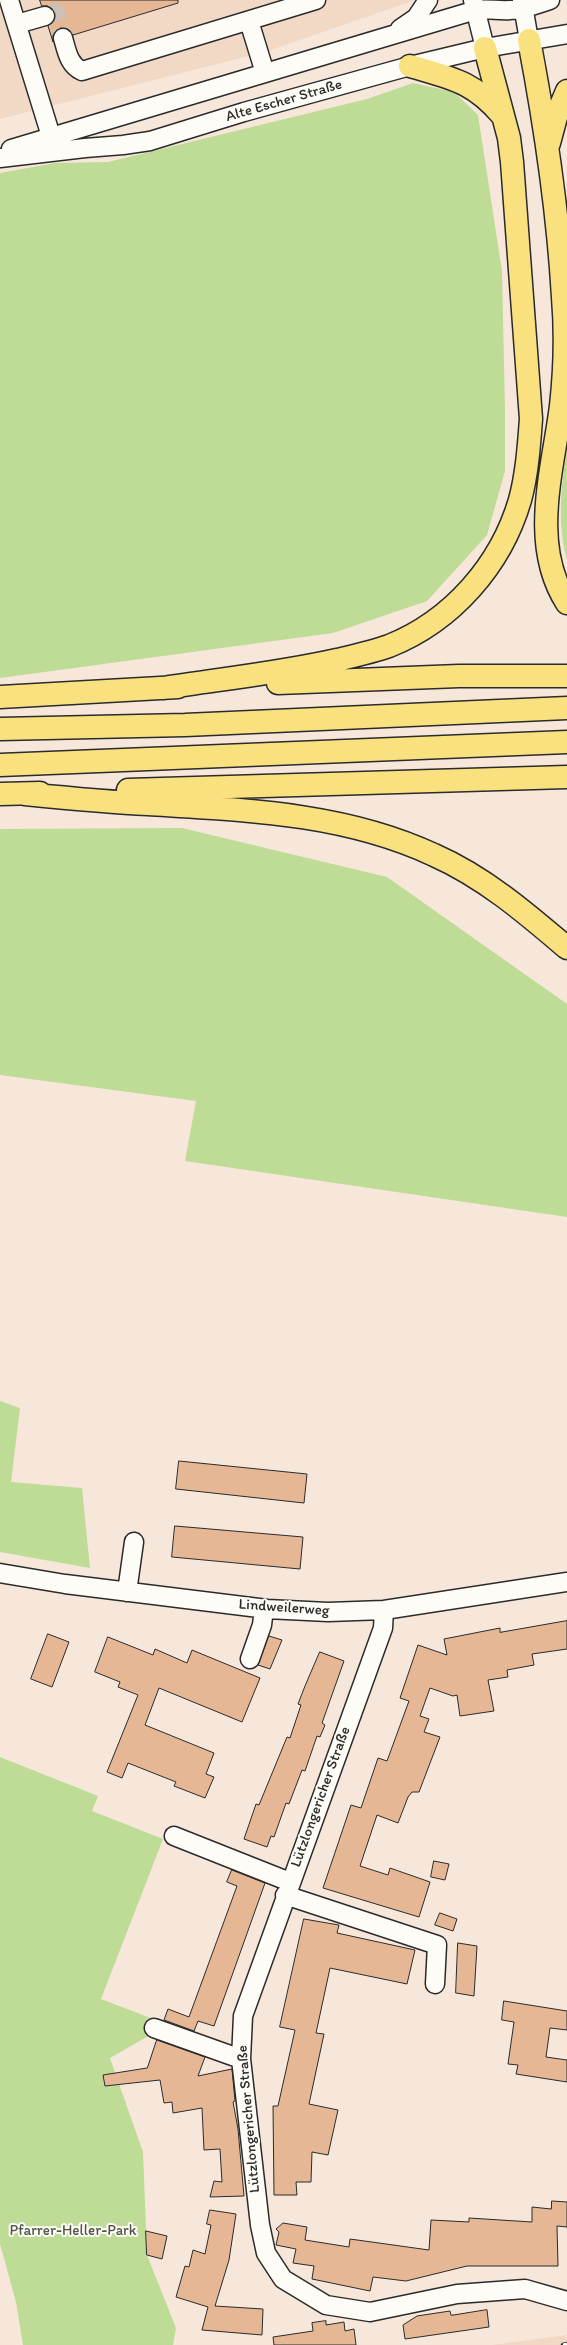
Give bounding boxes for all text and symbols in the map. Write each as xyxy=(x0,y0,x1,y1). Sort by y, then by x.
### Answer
street label: Alte Escher Straße xyxy=(224,76,344,126)
street label: Lindweilerweg xyxy=(238,1596,330,1620)
street label: Lützlongericher Straße xyxy=(287,1724,355,1870)
street label: Lützlongericher Straße xyxy=(234,2044,264,2194)
park label: Pfarrer-Heller-Park xyxy=(9,2222,137,2240)

